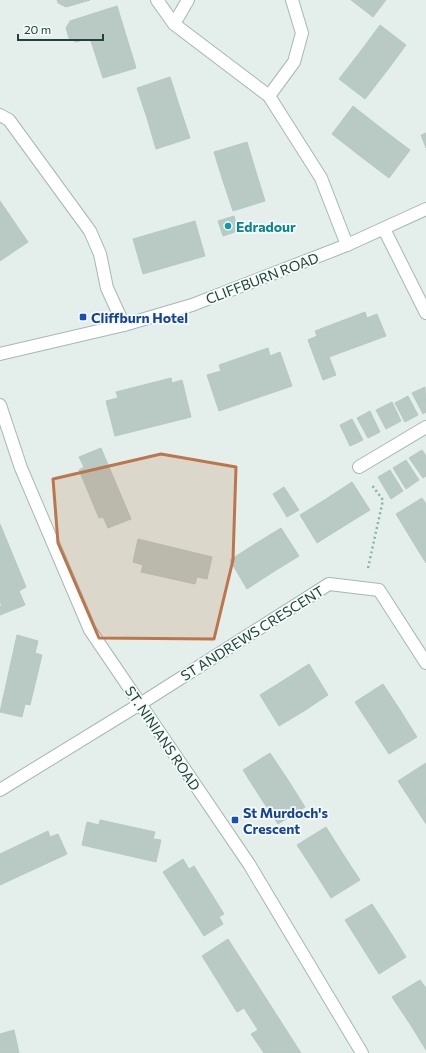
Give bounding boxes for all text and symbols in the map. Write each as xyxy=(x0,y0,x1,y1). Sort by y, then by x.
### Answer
scale bar xyxy=(18,16,103,42)
text: 20 m xyxy=(24,22,51,36)
place label: Edradour xyxy=(236,218,296,235)
marker: Edradour xyxy=(223,221,233,231)
street label: CLIFFBURN ROAD xyxy=(203,249,321,307)
place label: Cliffburn Hotel xyxy=(91,309,188,326)
marker: Cliffburn Hotel xyxy=(78,312,88,322)
street label: ST ANDREWS CRESCENT xyxy=(177,582,327,684)
street label: ST. NINIANS ROAD xyxy=(122,683,204,793)
place label: St Murdoch's Crescent xyxy=(243,804,328,837)
marker: St Murdoch's Crescent xyxy=(230,815,240,825)

